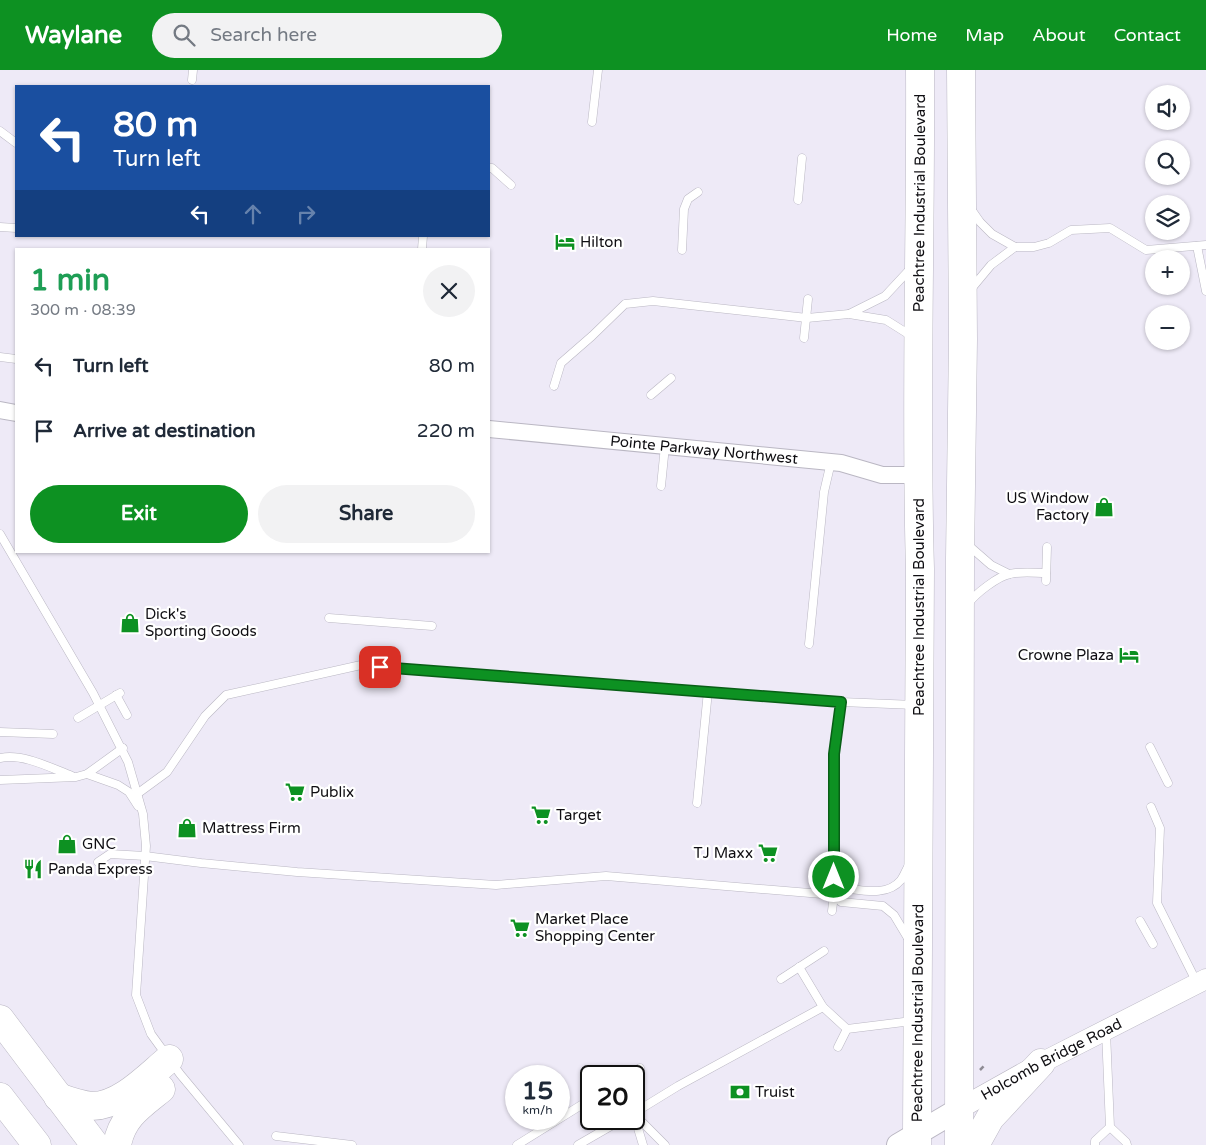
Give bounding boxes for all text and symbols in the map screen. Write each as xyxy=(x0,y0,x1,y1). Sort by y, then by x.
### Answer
search box xyxy=(152,13,502,58)
text: Waylane xyxy=(25,21,122,50)
icon: search xyxy=(170,21,198,49)
text: Search here xyxy=(210,24,317,46)
text: Home xyxy=(886,24,937,46)
text: Map xyxy=(965,24,1004,46)
text: About xyxy=(1032,24,1086,46)
text: Contact xyxy=(1114,24,1181,46)
map controls xyxy=(1145,85,1190,350)
button: sound xyxy=(1145,85,1190,130)
street label: Peachtree Industrial Boulevard xyxy=(910,94,929,312)
text: 80 m xyxy=(113,104,198,146)
icon: left xyxy=(30,105,95,170)
button: search xyxy=(1145,140,1190,185)
text: Turn left xyxy=(113,146,201,172)
button: layers xyxy=(1145,195,1190,240)
icon: left xyxy=(186,200,214,228)
icon: ahead xyxy=(239,200,267,228)
icon: right xyxy=(292,200,320,228)
hotel icon: Hilton xyxy=(554,231,576,253)
place label: Hilton xyxy=(580,233,623,251)
button: + xyxy=(1145,250,1190,295)
text: 1 min xyxy=(30,262,110,299)
button: close xyxy=(423,265,475,317)
text: 300 m · 08:39 xyxy=(30,300,136,320)
button: − xyxy=(1145,305,1190,350)
icon: left xyxy=(30,352,58,380)
text: Turn left xyxy=(73,355,149,377)
text: 80 m xyxy=(429,355,475,377)
icon: arrive xyxy=(30,417,58,445)
text: Arrive at destination xyxy=(73,420,256,442)
text: 220 m xyxy=(417,420,475,442)
street label: Pointe Parkway Northwest xyxy=(609,432,799,468)
button: Exit xyxy=(30,485,248,543)
button: Share xyxy=(258,485,475,543)
place label: US Window Factory xyxy=(1006,489,1089,524)
shop icon: US Window Factory xyxy=(1093,496,1115,518)
street label: Peachtree Industrial Boulevard xyxy=(910,498,928,716)
place label: Dick's Sporting Goods xyxy=(145,605,257,640)
shop icon: Dick's Sporting Goods xyxy=(119,612,141,634)
hotel icon: Crowne Plaza xyxy=(1118,644,1140,666)
pin xyxy=(359,646,401,688)
place label: Crowne Plaza xyxy=(1018,646,1114,664)
icon: arrive xyxy=(366,653,394,681)
supermarket icon: Publix xyxy=(284,781,306,803)
place label: Publix xyxy=(310,783,354,801)
supermarket icon: Target xyxy=(530,804,552,826)
place label: Target xyxy=(556,806,602,824)
shop icon: Mattress Firm xyxy=(176,817,198,839)
place label: Mattress Firm xyxy=(202,819,301,837)
shop icon: GNC xyxy=(56,833,78,855)
place label: GNC xyxy=(82,835,116,853)
supermarket icon: TJ Maxx xyxy=(757,842,779,864)
place label: TJ Maxx xyxy=(694,844,753,862)
position arrow xyxy=(807,850,859,902)
restaurant icon: Panda Express xyxy=(22,858,44,880)
place label: Panda Express xyxy=(48,860,153,878)
street label: Peachtree Industrial Boulevard xyxy=(908,904,927,1122)
place label: Market Place Shopping Center xyxy=(535,910,655,945)
supermarket icon: Market Place Shopping Center xyxy=(509,917,531,939)
street label: Holcomb Bridge Road xyxy=(978,1014,1125,1104)
speed limit sign: 20 xyxy=(580,1065,645,1130)
text: 15 xyxy=(522,1076,553,1106)
bank icon: Truist xyxy=(729,1081,751,1103)
place label: Truist xyxy=(755,1083,795,1101)
text: km/h xyxy=(522,1103,553,1117)

